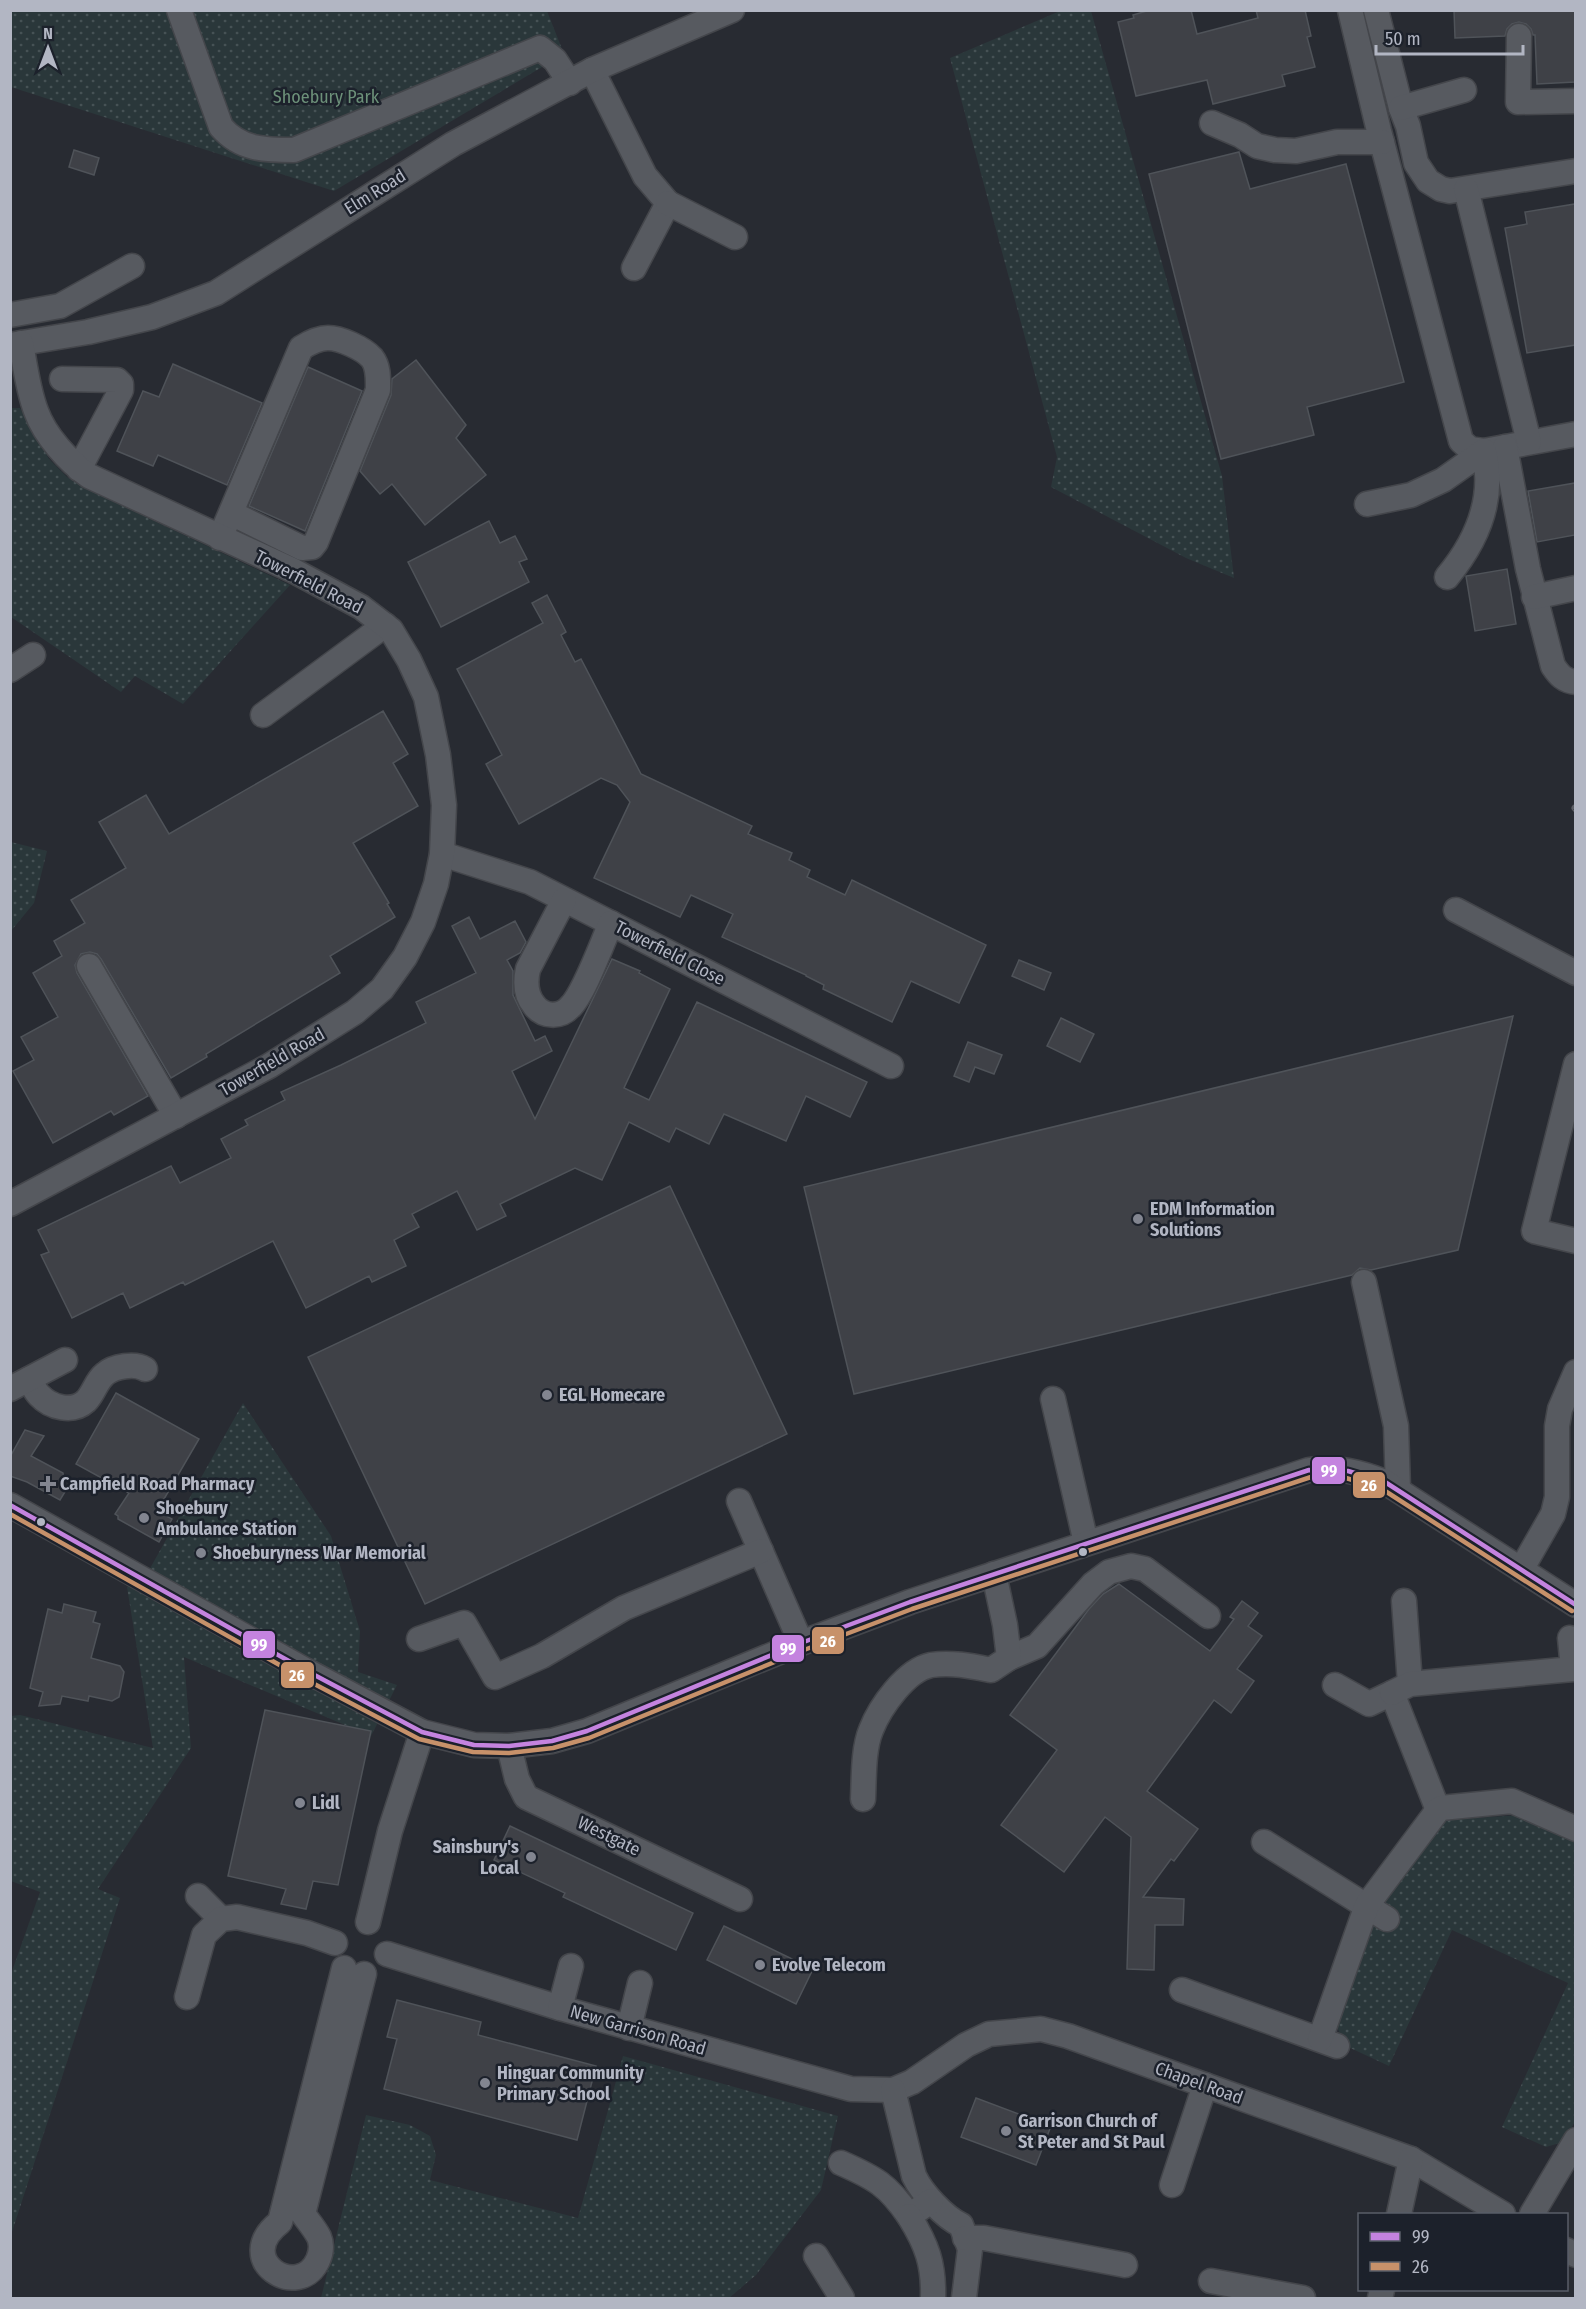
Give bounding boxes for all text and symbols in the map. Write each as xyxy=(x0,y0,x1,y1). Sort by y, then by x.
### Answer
north arrow xyxy=(18,18,78,78)
scale bar xyxy=(1376,18,1523,56)
text: N xyxy=(43,24,53,43)
text: 50 m xyxy=(1385,28,1421,50)
park label: Shoebury Park xyxy=(273,86,380,108)
street label: Elm Road xyxy=(340,165,410,219)
street label: Towerfield Road xyxy=(251,545,367,619)
street label: Towerfield Close xyxy=(611,916,729,990)
street label: Towerfield Road xyxy=(215,1023,329,1101)
place label: EDM Information Solutions xyxy=(1150,1198,1275,1241)
marker: EDM Information Solutions xyxy=(1131,1212,1145,1226)
place label: EGL Homecare xyxy=(559,1384,665,1406)
marker: EGL Homecare xyxy=(540,1388,554,1402)
line badge: 99 xyxy=(1311,1456,1346,1485)
text: 99 xyxy=(1321,1461,1337,1480)
line badge: 26 xyxy=(1352,1471,1386,1499)
place label: Campfield Road Pharmacy xyxy=(60,1473,255,1495)
text: 26 xyxy=(1360,1476,1377,1495)
marker: Campfield Road Pharmacy xyxy=(41,1477,55,1491)
place label: Shoebury Ambulance Station xyxy=(155,1497,297,1540)
marker: Shoebury Ambulance Station xyxy=(137,1511,151,1525)
unlabelled marker xyxy=(35,1516,47,1528)
place label: Shoeburyness War Memorial xyxy=(213,1542,426,1564)
marker: Shoeburyness War Memorial xyxy=(194,1546,208,1560)
unlabelled marker xyxy=(1077,1546,1089,1558)
line badge: 26 xyxy=(811,1626,845,1655)
line badge: 99 xyxy=(242,1630,276,1659)
text: 26 xyxy=(819,1632,836,1651)
line badge: 99 xyxy=(771,1634,805,1663)
text: 99 xyxy=(251,1635,267,1654)
text: 99 xyxy=(780,1639,796,1658)
line badge: 26 xyxy=(280,1661,315,1689)
text: 26 xyxy=(288,1666,305,1685)
place label: Lidl xyxy=(312,1792,340,1814)
marker: Lidl xyxy=(293,1796,307,1810)
street label: Westgate xyxy=(574,1811,644,1861)
place label: Sainsbury's Local xyxy=(433,1836,519,1879)
marker: Sainsbury's Local xyxy=(524,1850,538,1864)
place label: Evolve Telecom xyxy=(772,1954,886,1976)
marker: Evolve Telecom xyxy=(753,1958,767,1972)
street label: New Garrison Road xyxy=(568,2000,708,2060)
street label: Chapel Road xyxy=(1152,2057,1246,2109)
place label: Hinguar Community Primary School xyxy=(497,2062,644,2105)
marker: Hinguar Community Primary School xyxy=(478,2076,492,2090)
place label: Garrison Church of St Peter and St Paul xyxy=(1018,2110,1165,2153)
marker: Garrison Church of St Peter and St Paul xyxy=(999,2124,1013,2138)
legend xyxy=(1358,2213,1568,2291)
text: 99 xyxy=(1412,2226,1430,2248)
text: 26 xyxy=(1412,2256,1429,2278)

